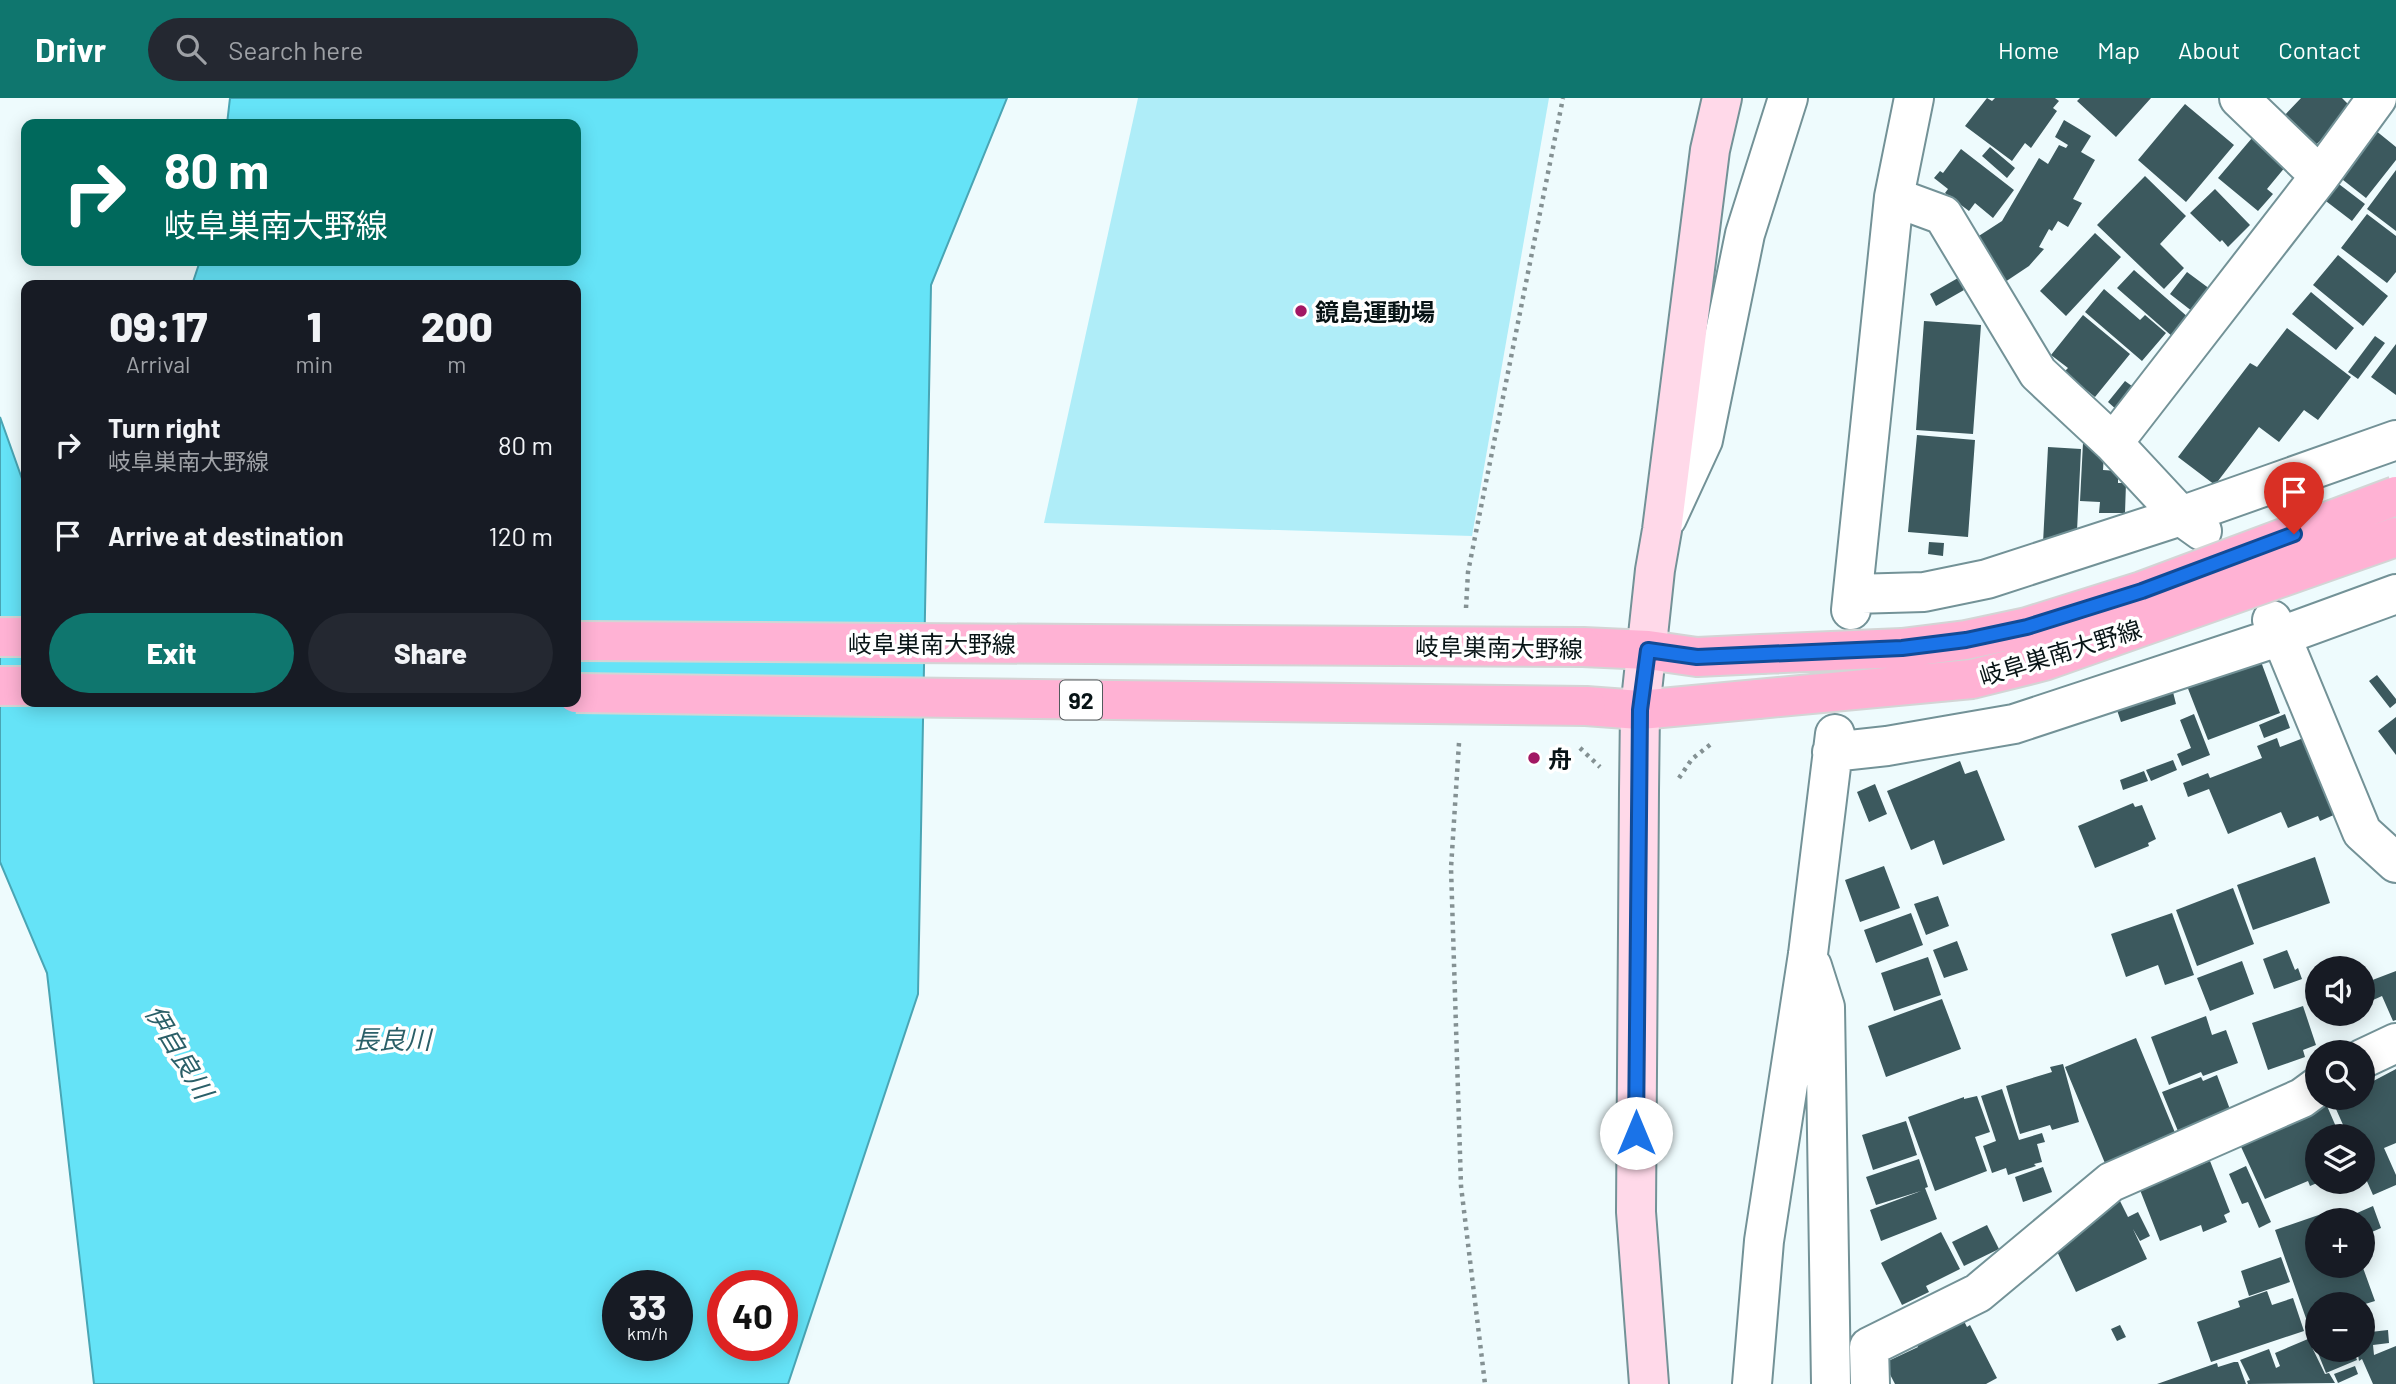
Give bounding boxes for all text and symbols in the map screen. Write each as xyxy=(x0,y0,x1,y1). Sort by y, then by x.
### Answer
search box xyxy=(148,18,638,81)
text: Drivr xyxy=(35,29,106,69)
icon: search xyxy=(172,30,210,68)
text: Search here xyxy=(228,34,363,65)
text: Home xyxy=(1998,35,2059,64)
text: Map xyxy=(2097,35,2140,64)
text: About xyxy=(2178,35,2240,64)
text: Contact xyxy=(2278,35,2361,64)
text: 80 m xyxy=(164,140,269,199)
icon: right xyxy=(49,147,140,238)
text: 岐阜巣南大野線 xyxy=(164,205,388,243)
place label: 鏡島運動場 xyxy=(1315,297,1435,326)
text: 09:17 xyxy=(109,300,207,350)
text: 1 xyxy=(307,300,322,350)
text: 200 xyxy=(421,300,493,350)
marker: 鏡島運動場 xyxy=(1293,303,1309,319)
text: Arrival xyxy=(126,350,190,378)
text: min xyxy=(296,350,333,378)
text: m xyxy=(447,350,466,378)
text: Turn right xyxy=(108,412,221,443)
icon: right xyxy=(49,426,87,464)
text: 80 m xyxy=(498,429,553,460)
text: 岐阜巣南大野線 xyxy=(108,447,269,475)
pin xyxy=(2264,462,2324,534)
icon: arrive xyxy=(2275,473,2313,511)
icon: arrive xyxy=(49,517,87,555)
text: Arrive at destination xyxy=(108,520,344,551)
text: 120 m xyxy=(489,520,553,551)
button: Exit xyxy=(49,613,294,693)
button: Share xyxy=(308,613,553,693)
street label: 岐阜巣南大野線 xyxy=(1975,614,2145,690)
street label: 岐阜巣南大野線 xyxy=(848,629,1016,658)
street label: 岐阜巣南大野線 xyxy=(1415,631,1583,663)
road number: 92 xyxy=(1060,680,1102,720)
place label: 舟 xyxy=(1548,744,1572,773)
marker: 舟 xyxy=(1526,750,1542,766)
map controls xyxy=(2305,956,2375,1362)
button: sound xyxy=(2305,956,2375,1026)
water label: 伊自良川 xyxy=(140,998,222,1106)
water label: 長良川 xyxy=(353,1023,434,1054)
button: search xyxy=(2305,1040,2375,1110)
position arrow xyxy=(1599,1096,1673,1170)
button: layers xyxy=(2305,1124,2375,1194)
button: + xyxy=(2305,1208,2375,1278)
speed limit sign: 40 xyxy=(707,1270,798,1361)
text: 33 xyxy=(629,1285,666,1327)
button: − xyxy=(2305,1292,2375,1362)
text: km/h xyxy=(627,1322,668,1344)

